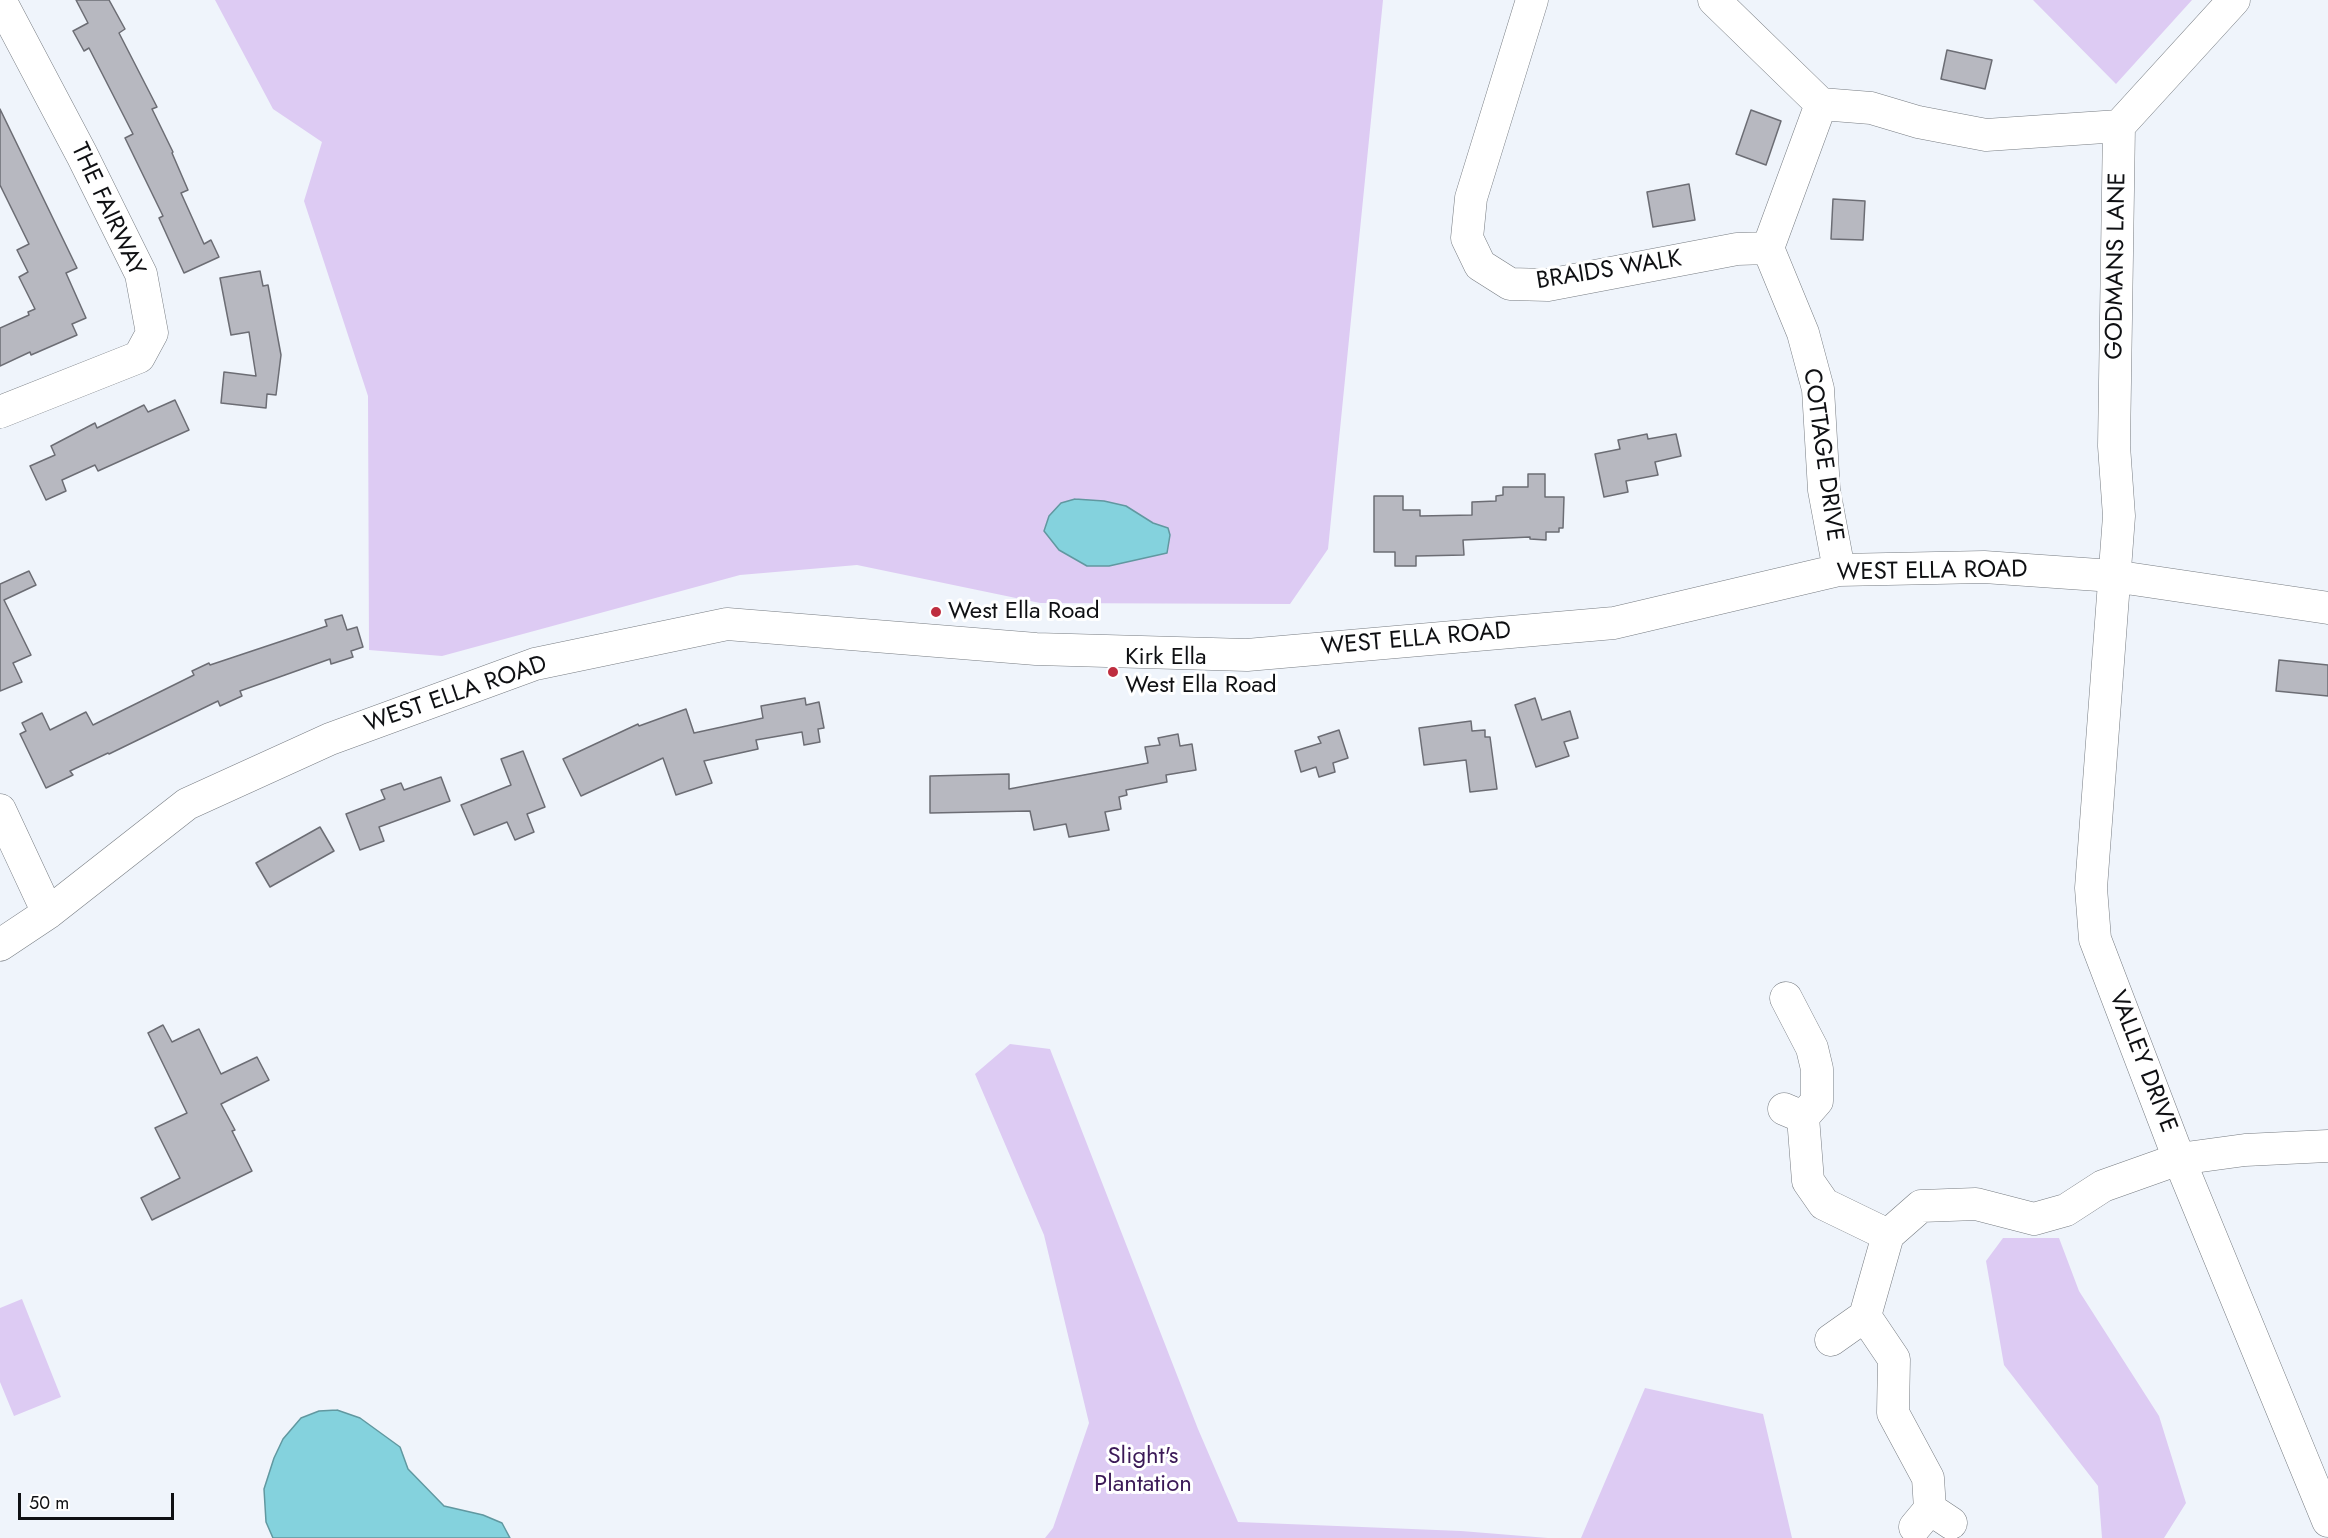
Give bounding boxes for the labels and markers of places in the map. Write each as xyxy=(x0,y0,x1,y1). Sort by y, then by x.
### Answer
place label: West Ella Road xyxy=(948,598,1100,626)
marker: West Ella Road xyxy=(929,605,943,619)
place label: Kirk Ella West Ella Road xyxy=(1125,644,1277,700)
marker: Kirk Ella West Ella Road xyxy=(1106,665,1120,679)

